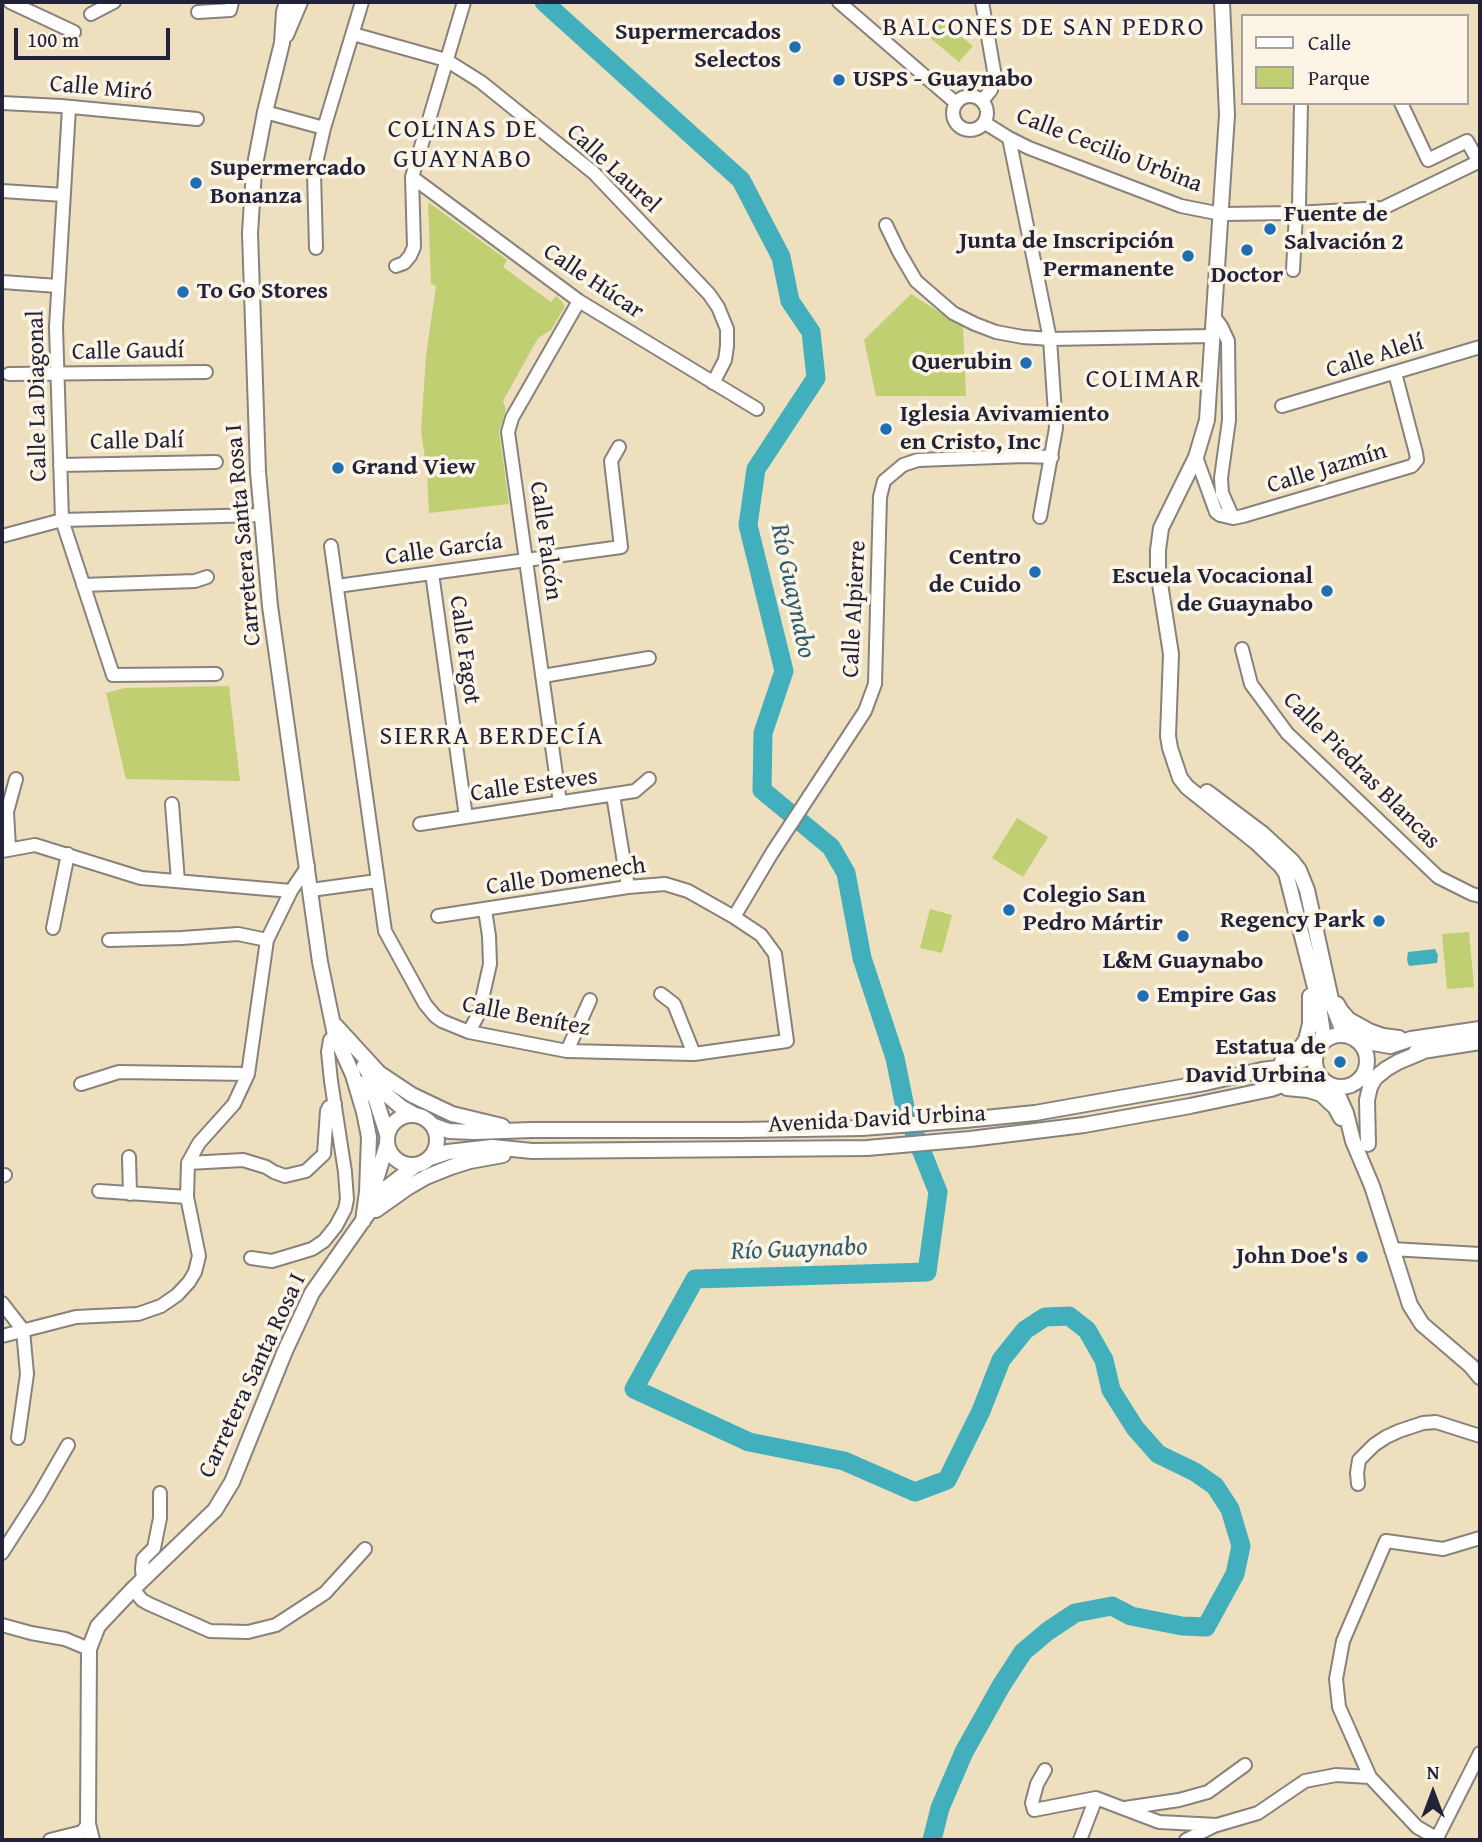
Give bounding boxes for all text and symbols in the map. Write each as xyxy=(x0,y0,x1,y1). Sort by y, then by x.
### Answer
district label: BALCONES DE SAN PEDRO xyxy=(885,12,1203,44)
scale bar xyxy=(18,14,173,58)
legend xyxy=(1240,14,1468,105)
place label: Supermercados Selectos xyxy=(615,19,781,75)
text: 100 m xyxy=(27,24,79,55)
text: Calle xyxy=(1308,27,1351,58)
marker: Supermercados Selectos xyxy=(787,39,803,55)
text: Parque xyxy=(1308,62,1370,93)
place label: USPS - Guaynabo xyxy=(853,66,1033,94)
street label: Calle Miró xyxy=(48,70,154,108)
marker: USPS - Guaynabo xyxy=(831,72,847,88)
street label: Calle Cecilio Urbina xyxy=(1012,102,1206,200)
district label: COLINAS DE GUAYNABO xyxy=(389,114,537,176)
street label: Calle Laurel xyxy=(560,118,666,220)
place label: Supermercado Bonanza xyxy=(210,155,366,211)
marker: Supermercado Bonanza xyxy=(188,175,204,191)
place label: Fuente de Salvación 2 xyxy=(1284,201,1404,257)
marker: Fuente de Salvación 2 xyxy=(1262,221,1278,237)
place label: Junta de Inscripción Permanente xyxy=(959,228,1174,284)
street label: Calle Húcar xyxy=(537,238,649,326)
marker: Doctor xyxy=(1239,242,1255,258)
marker: Junta de Inscripción Permanente xyxy=(1180,248,1196,264)
place label: Doctor xyxy=(1211,262,1283,290)
place label: To Go Stores xyxy=(197,278,328,306)
marker: To Go Stores xyxy=(175,284,191,300)
street label: Calle La Diagonal xyxy=(22,310,54,482)
street label: Calle Alelí xyxy=(1323,329,1427,385)
street label: Calle Gaudí xyxy=(72,337,184,367)
place label: Querubin xyxy=(912,349,1012,377)
marker: Querubin xyxy=(1018,355,1034,371)
district label: COLIMAR xyxy=(1087,364,1201,396)
place label: Iglesia Avivamiento en Cristo, Inc xyxy=(900,401,1109,457)
marker: Iglesia Avivamiento en Cristo, Inc xyxy=(878,421,894,437)
street label: Carretera Santa Rosa I xyxy=(220,423,268,647)
street label: Calle Dalí xyxy=(90,427,184,457)
street label: Calle Jazmín xyxy=(1264,437,1390,501)
place label: Grand View xyxy=(352,454,476,482)
marker: Grand View xyxy=(330,460,346,476)
street label: Calle Falcón xyxy=(522,480,568,602)
water label: Río Guaynabo xyxy=(763,521,821,661)
street label: Calle García xyxy=(383,528,505,572)
street label: Calle Alpierre xyxy=(837,540,873,678)
place label: Centro de Cuido xyxy=(929,544,1021,600)
place label: Escuela Vocacional de Guaynabo xyxy=(1112,563,1313,619)
marker: Centro de Cuido xyxy=(1027,564,1043,580)
marker: Escuela Vocacional de Guaynabo xyxy=(1319,583,1335,599)
street label: Calle Fagot xyxy=(442,594,486,706)
street label: Calle Piedras Blancas xyxy=(1276,686,1446,856)
district label: SIERRA BERDECÍA xyxy=(381,721,603,753)
street label: Calle Esteves xyxy=(469,763,599,809)
street label: Calle Domenech xyxy=(484,852,648,902)
place label: Colegio San Pedro Mártir xyxy=(1023,882,1163,938)
marker: Colegio San Pedro Mártir xyxy=(1001,902,1017,918)
place label: Regency Park xyxy=(1220,907,1365,935)
marker: Regency Park xyxy=(1371,913,1387,929)
marker: L&M Guaynabo xyxy=(1175,928,1191,944)
place label: L&M Guaynabo xyxy=(1103,948,1263,976)
place label: Empire Gas xyxy=(1157,982,1276,1010)
marker: Empire Gas xyxy=(1135,988,1151,1004)
street label: Calle Benítez xyxy=(460,990,592,1044)
place label: Estatua de David Urbina xyxy=(1185,1034,1326,1090)
marker: Estatua de David Urbina xyxy=(1332,1054,1348,1070)
street label: Avenida David Urbina xyxy=(768,1100,986,1140)
water label: Río Guaynabo xyxy=(730,1232,868,1268)
place label: John Doe's xyxy=(1236,1243,1348,1271)
marker: John Doe's xyxy=(1354,1249,1370,1265)
street label: Carretera Santa Rosa I xyxy=(193,1269,313,1483)
north arrow xyxy=(1398,1758,1468,1828)
text: N xyxy=(1427,1758,1439,1786)

